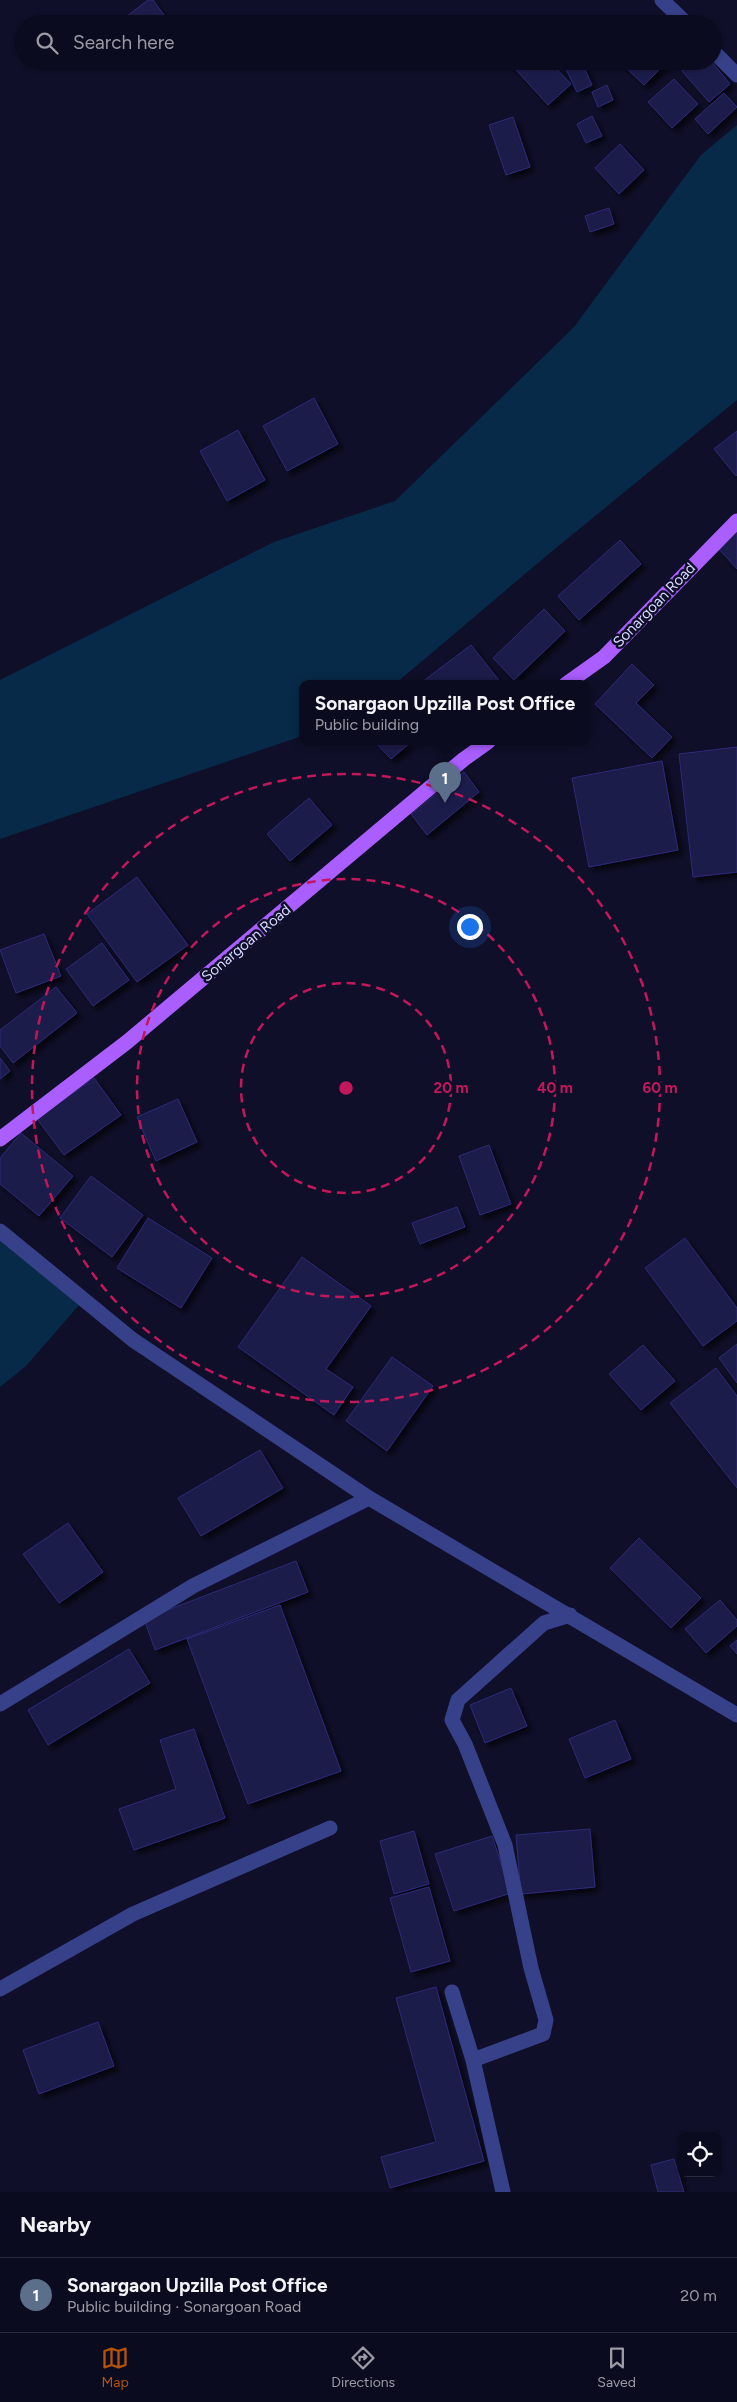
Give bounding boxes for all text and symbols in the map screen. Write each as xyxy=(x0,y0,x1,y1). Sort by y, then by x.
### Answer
search box xyxy=(15,15,722,70)
icon: search xyxy=(33,29,61,57)
text: Search here xyxy=(73,31,175,54)
street label: Sonargoan Road xyxy=(609,559,699,651)
popup xyxy=(299,680,591,745)
text: Sonargaon Upzilla Post Office xyxy=(315,692,575,715)
text: Public building xyxy=(315,715,419,734)
pin: 1 xyxy=(429,762,461,803)
street label: Sonargoan Road xyxy=(198,901,294,985)
your location xyxy=(457,914,483,940)
centre of rings xyxy=(337,1079,355,1097)
text: 20 m xyxy=(433,1079,469,1097)
text: 40 m xyxy=(537,1079,573,1097)
text: 60 m xyxy=(642,1079,678,1097)
map controls xyxy=(677,2132,722,2177)
button: locate xyxy=(677,2132,722,2177)
text: Nearby xyxy=(20,2212,91,2237)
text: Sonargaon Upzilla Post Office xyxy=(67,2274,328,2297)
text: 1 xyxy=(33,2286,39,2305)
text: 20 m xyxy=(680,2286,717,2305)
text: Public building · Sonargoan Road xyxy=(67,2297,301,2316)
tab: Map xyxy=(101,2344,129,2391)
tab: Directions xyxy=(331,2344,395,2391)
tab: Saved xyxy=(597,2344,636,2391)

